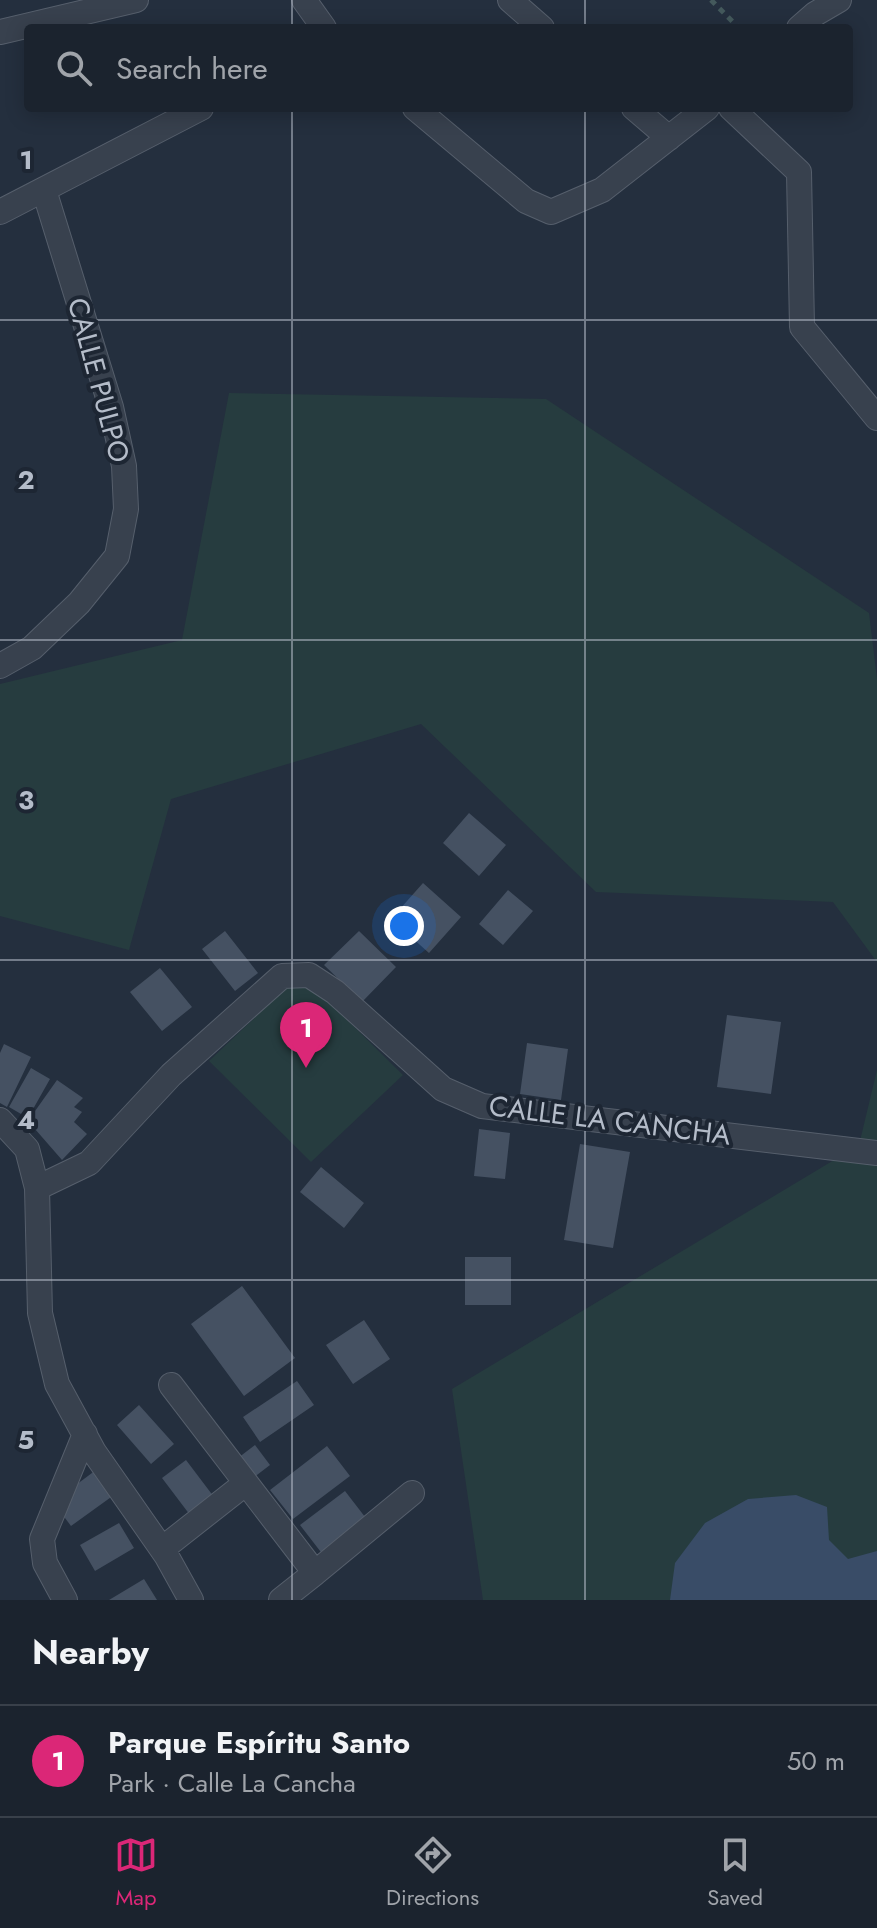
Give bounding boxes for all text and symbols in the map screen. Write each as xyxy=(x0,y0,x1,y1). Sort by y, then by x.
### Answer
search box xyxy=(24,24,853,112)
icon: search xyxy=(52,46,96,90)
text: Search here xyxy=(116,47,268,90)
text: 1 xyxy=(19,141,33,179)
street label: CALLE PULPO xyxy=(57,293,140,467)
text: 2 xyxy=(17,461,35,499)
text: 3 xyxy=(18,781,34,819)
your location xyxy=(384,906,424,946)
pin: 1 xyxy=(280,1002,332,1068)
street label: CALLE LA CANCHA xyxy=(487,1085,734,1156)
text: 4 xyxy=(17,1101,35,1139)
text: 5 xyxy=(18,1421,34,1459)
text: Nearby xyxy=(32,1628,149,1677)
text: Parque Espíritu Santo xyxy=(108,1721,410,1764)
text: 1 xyxy=(51,1742,65,1780)
text: 50 m xyxy=(787,1742,845,1780)
text: Park · Calle La Cancha xyxy=(108,1764,356,1802)
tab: Map xyxy=(114,1833,158,1913)
tab: Directions xyxy=(386,1833,479,1913)
tab: Saved xyxy=(707,1833,763,1913)

